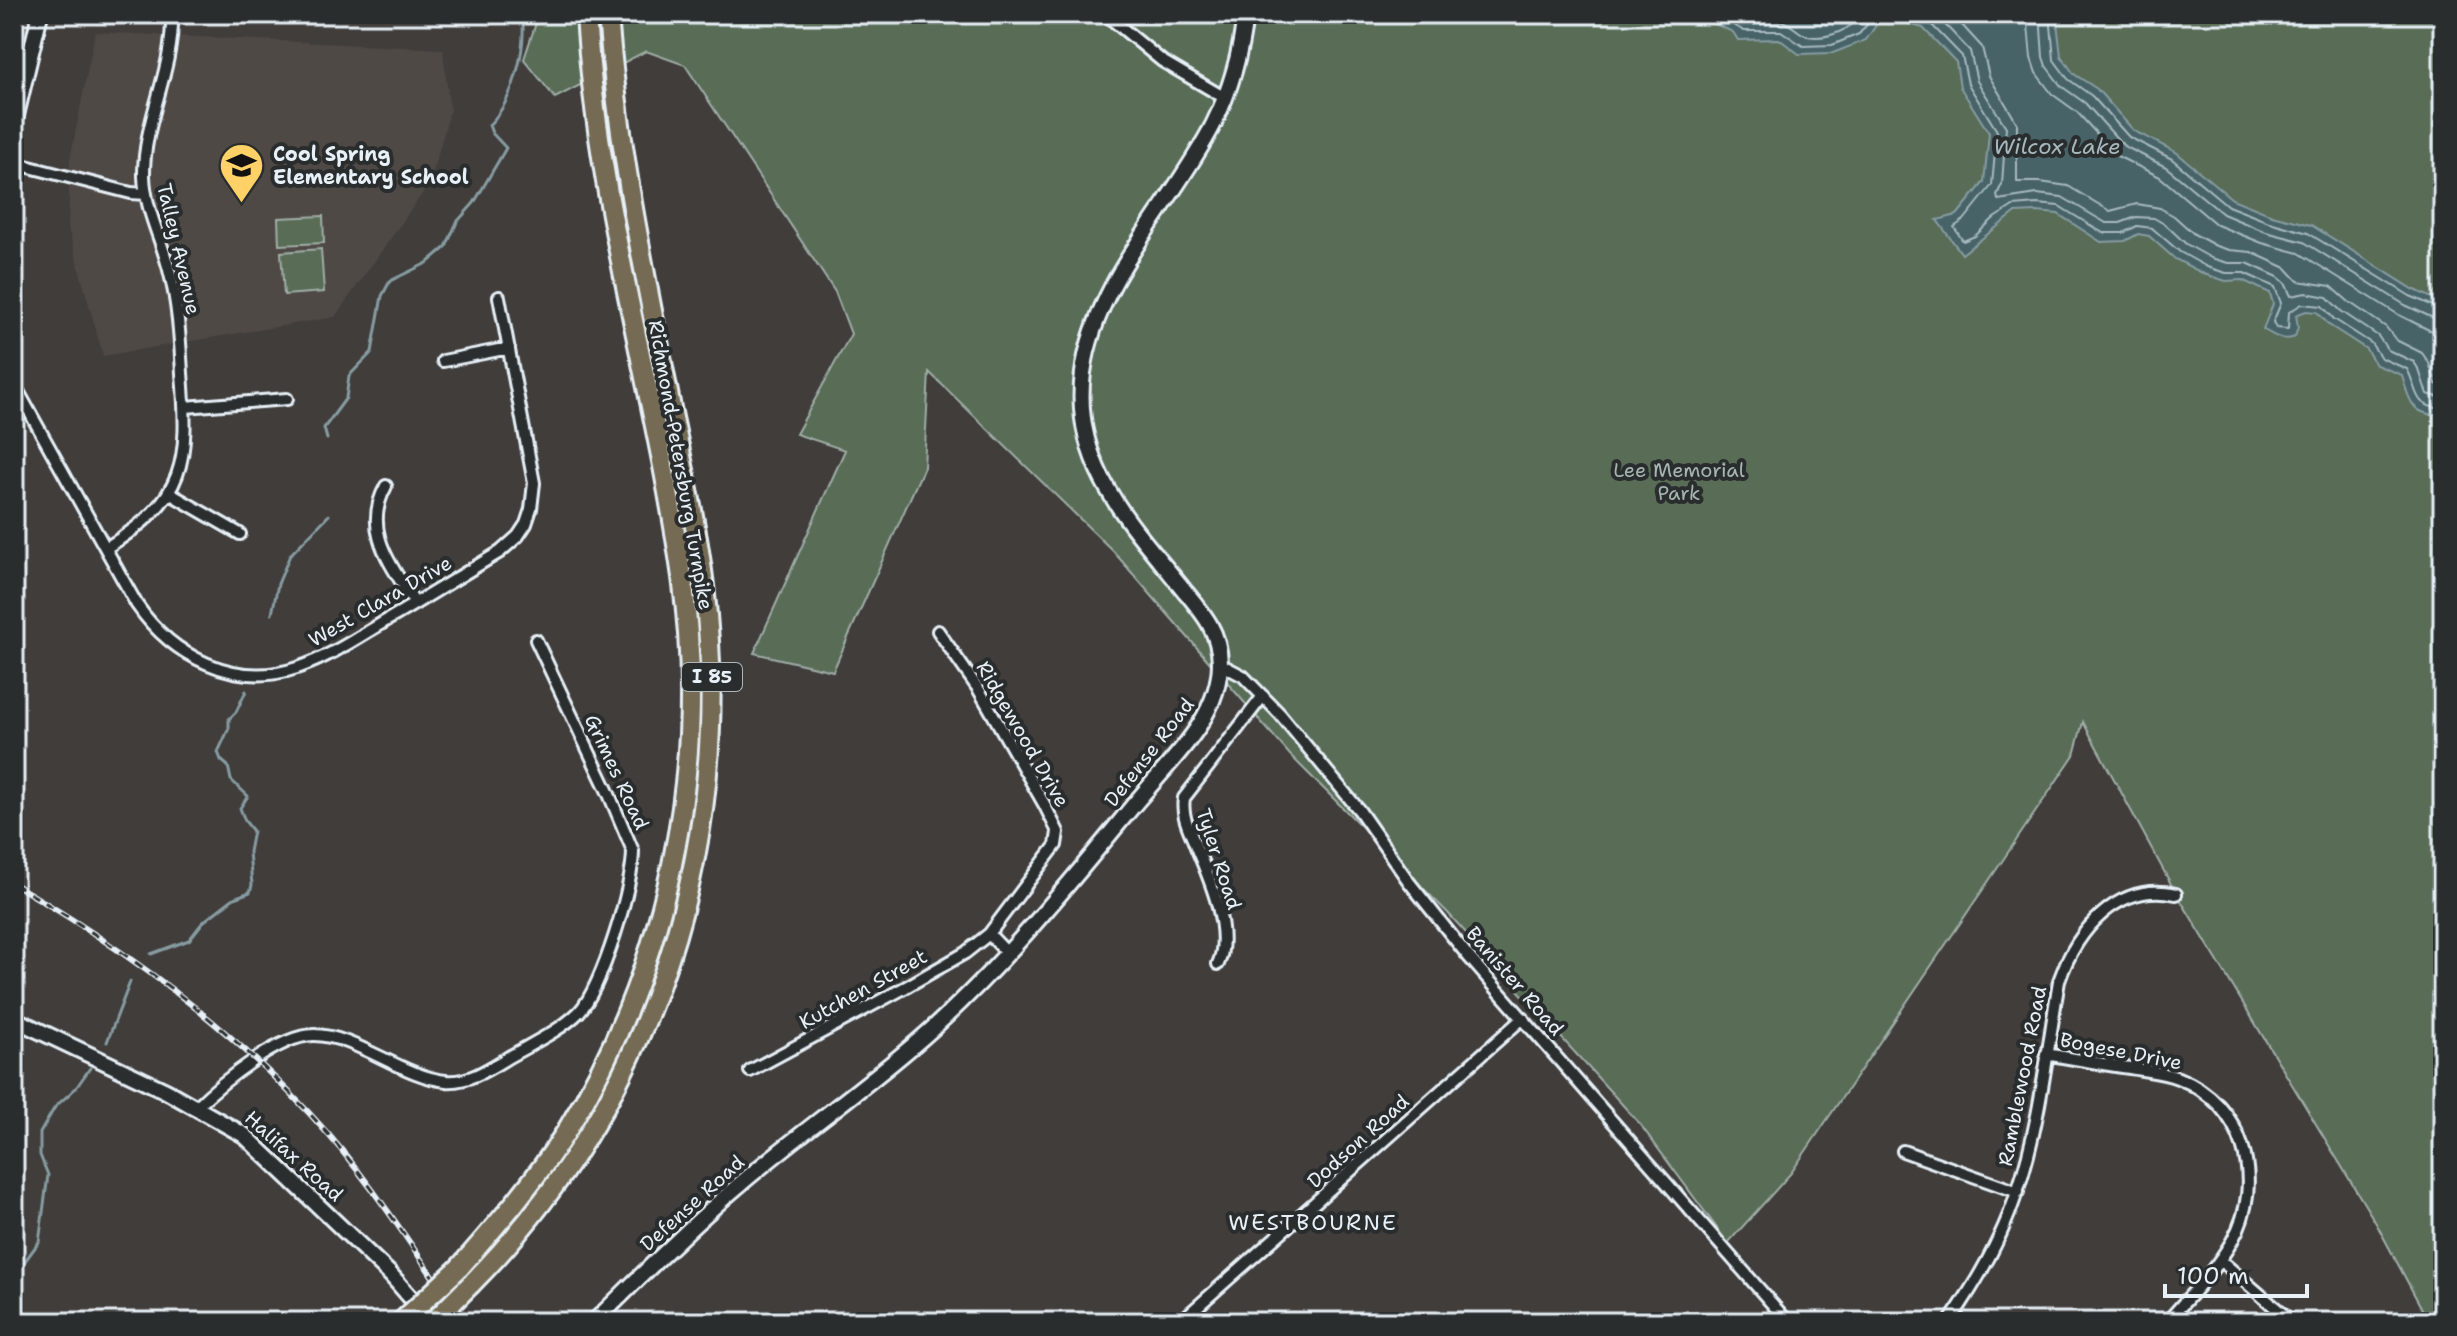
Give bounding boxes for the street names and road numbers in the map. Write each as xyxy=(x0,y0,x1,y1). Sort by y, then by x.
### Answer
street label: Talley Avenue xyxy=(151,181,207,317)
street label: Richmond-Petersburg Turnpike xyxy=(643,318,719,612)
street label: West Clara Drive xyxy=(304,549,456,653)
street label: Ridgewood Drive xyxy=(971,656,1075,812)
road number: I 85 xyxy=(682,663,742,691)
street label: Defense Road xyxy=(1098,692,1200,812)
street label: Grimes Road xyxy=(579,710,655,834)
street label: Tyler Road xyxy=(1190,805,1248,913)
street label: Banister Road xyxy=(1460,921,1570,1041)
street label: Kutchen Street xyxy=(794,943,932,1035)
street label: Ramblewood Road xyxy=(1992,983,2052,1168)
street label: Bogese Drive xyxy=(2058,1026,2184,1076)
street label: Dodson Road xyxy=(1302,1088,1415,1194)
street label: Halifax Road xyxy=(239,1105,349,1207)
street label: Defense Road xyxy=(634,1149,750,1257)

